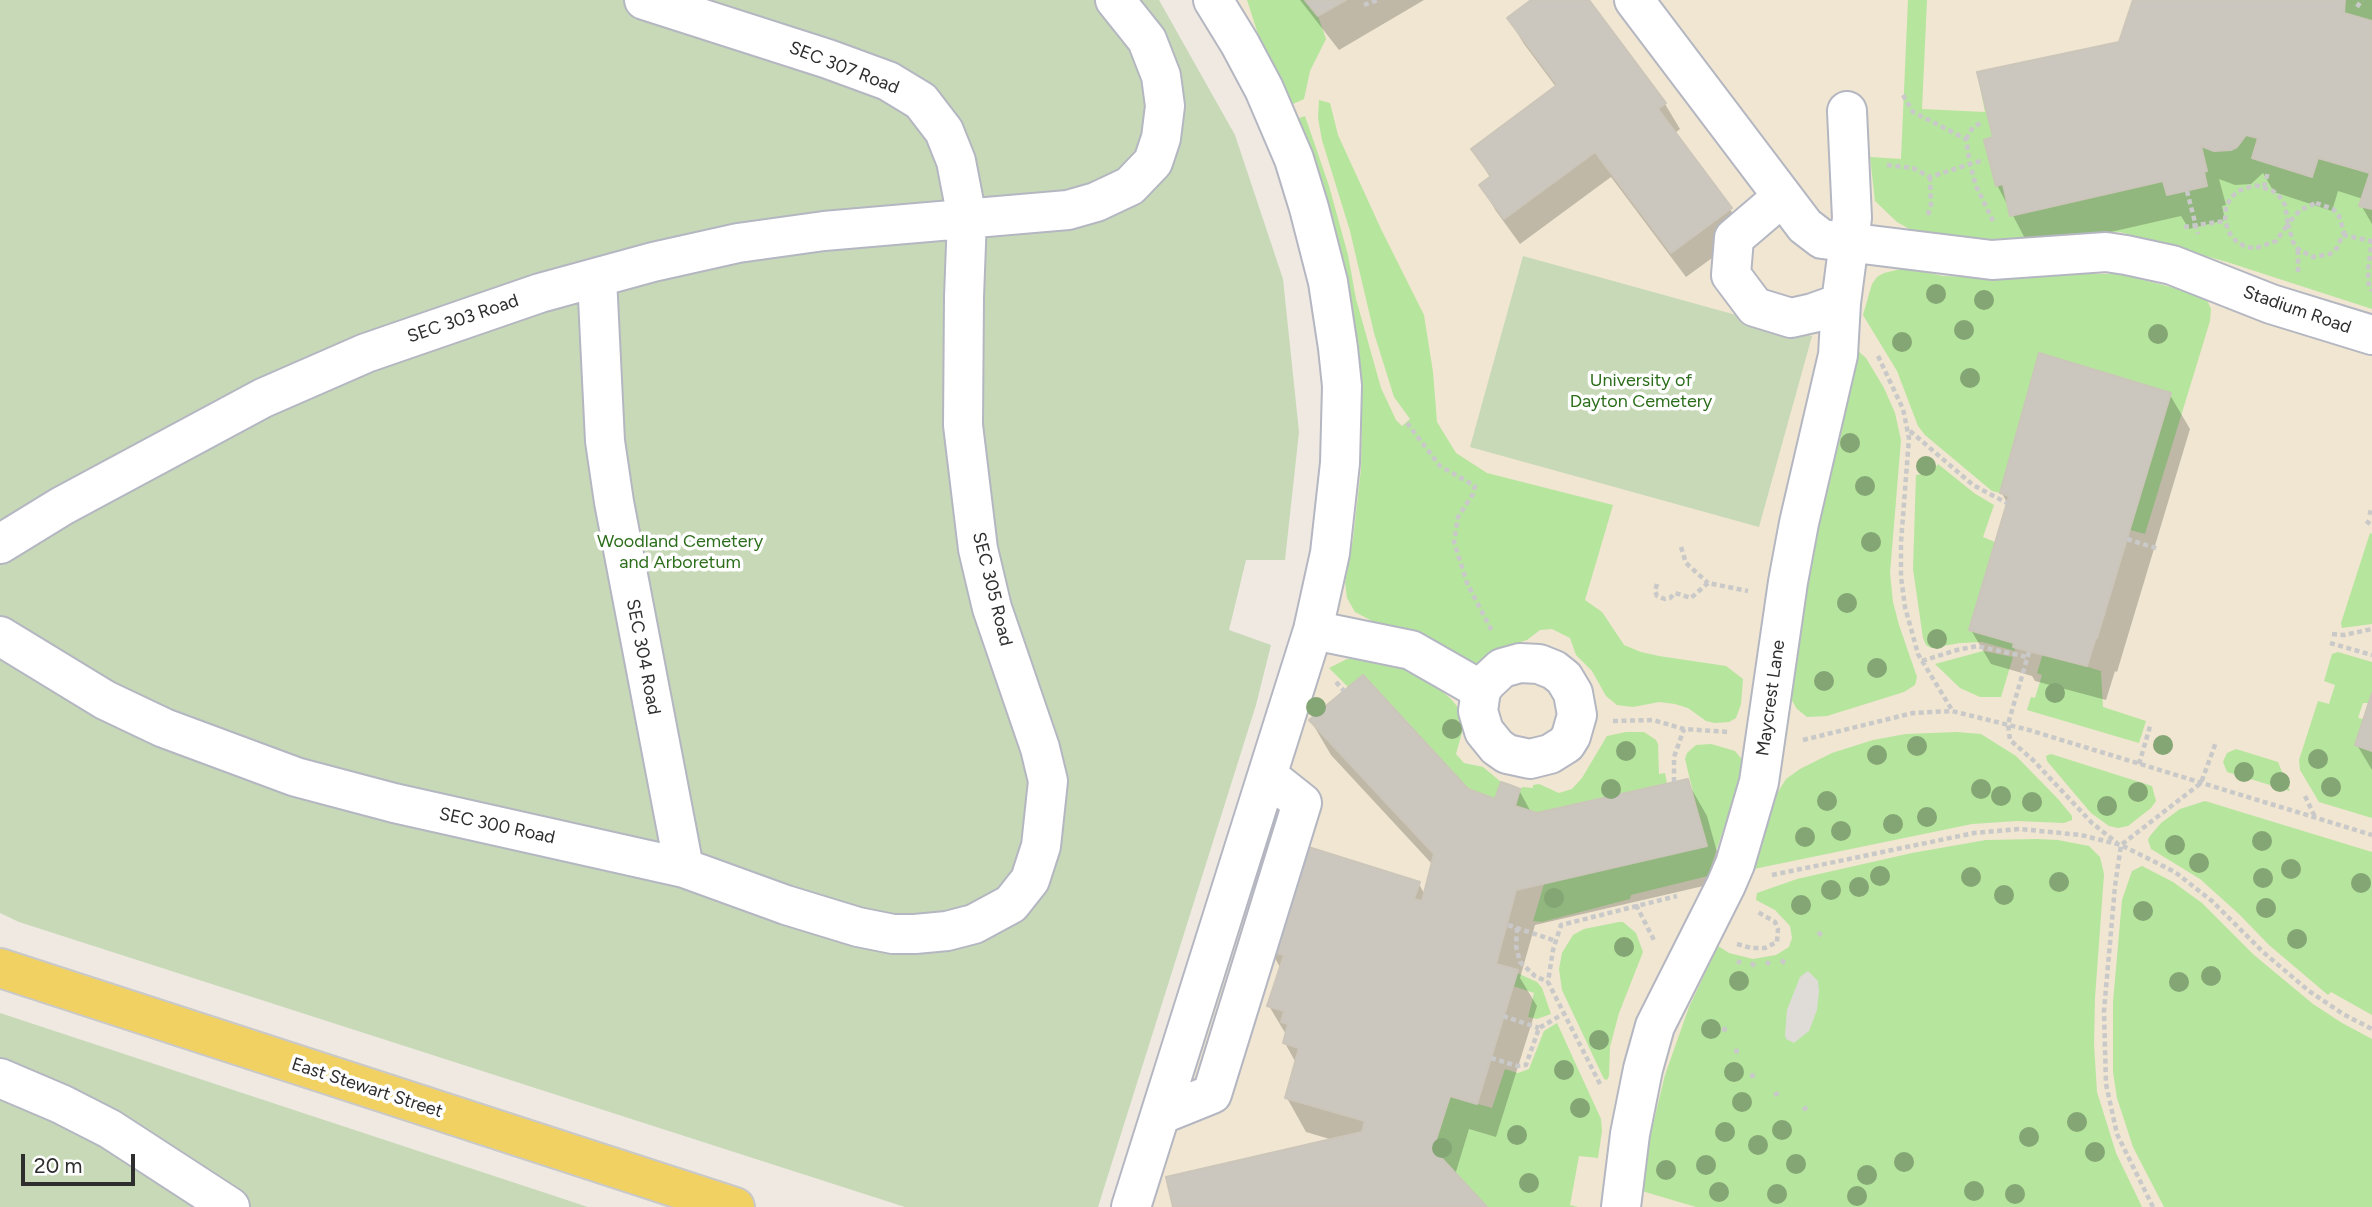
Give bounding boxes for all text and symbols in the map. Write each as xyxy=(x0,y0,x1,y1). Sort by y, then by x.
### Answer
street label: SEC 307 Road xyxy=(786,37,902,99)
street label: Stadium Road xyxy=(2240,281,2354,339)
street label: SEC 303 Road xyxy=(405,290,521,348)
park label: University of Dayton Cemetery xyxy=(1570,370,1712,412)
street label: SEC 305 Road xyxy=(967,530,1017,648)
park label: Woodland Cemetery and Arboretum xyxy=(597,531,763,574)
street label: SEC 304 Road xyxy=(621,597,665,717)
street label: Maycrest Lane xyxy=(1752,638,1790,758)
street label: SEC 300 Road xyxy=(437,803,557,849)
street label: East Stewart Street xyxy=(289,1053,445,1123)
scale bar xyxy=(24,1140,138,1184)
text: 20 m xyxy=(34,1153,82,1178)

